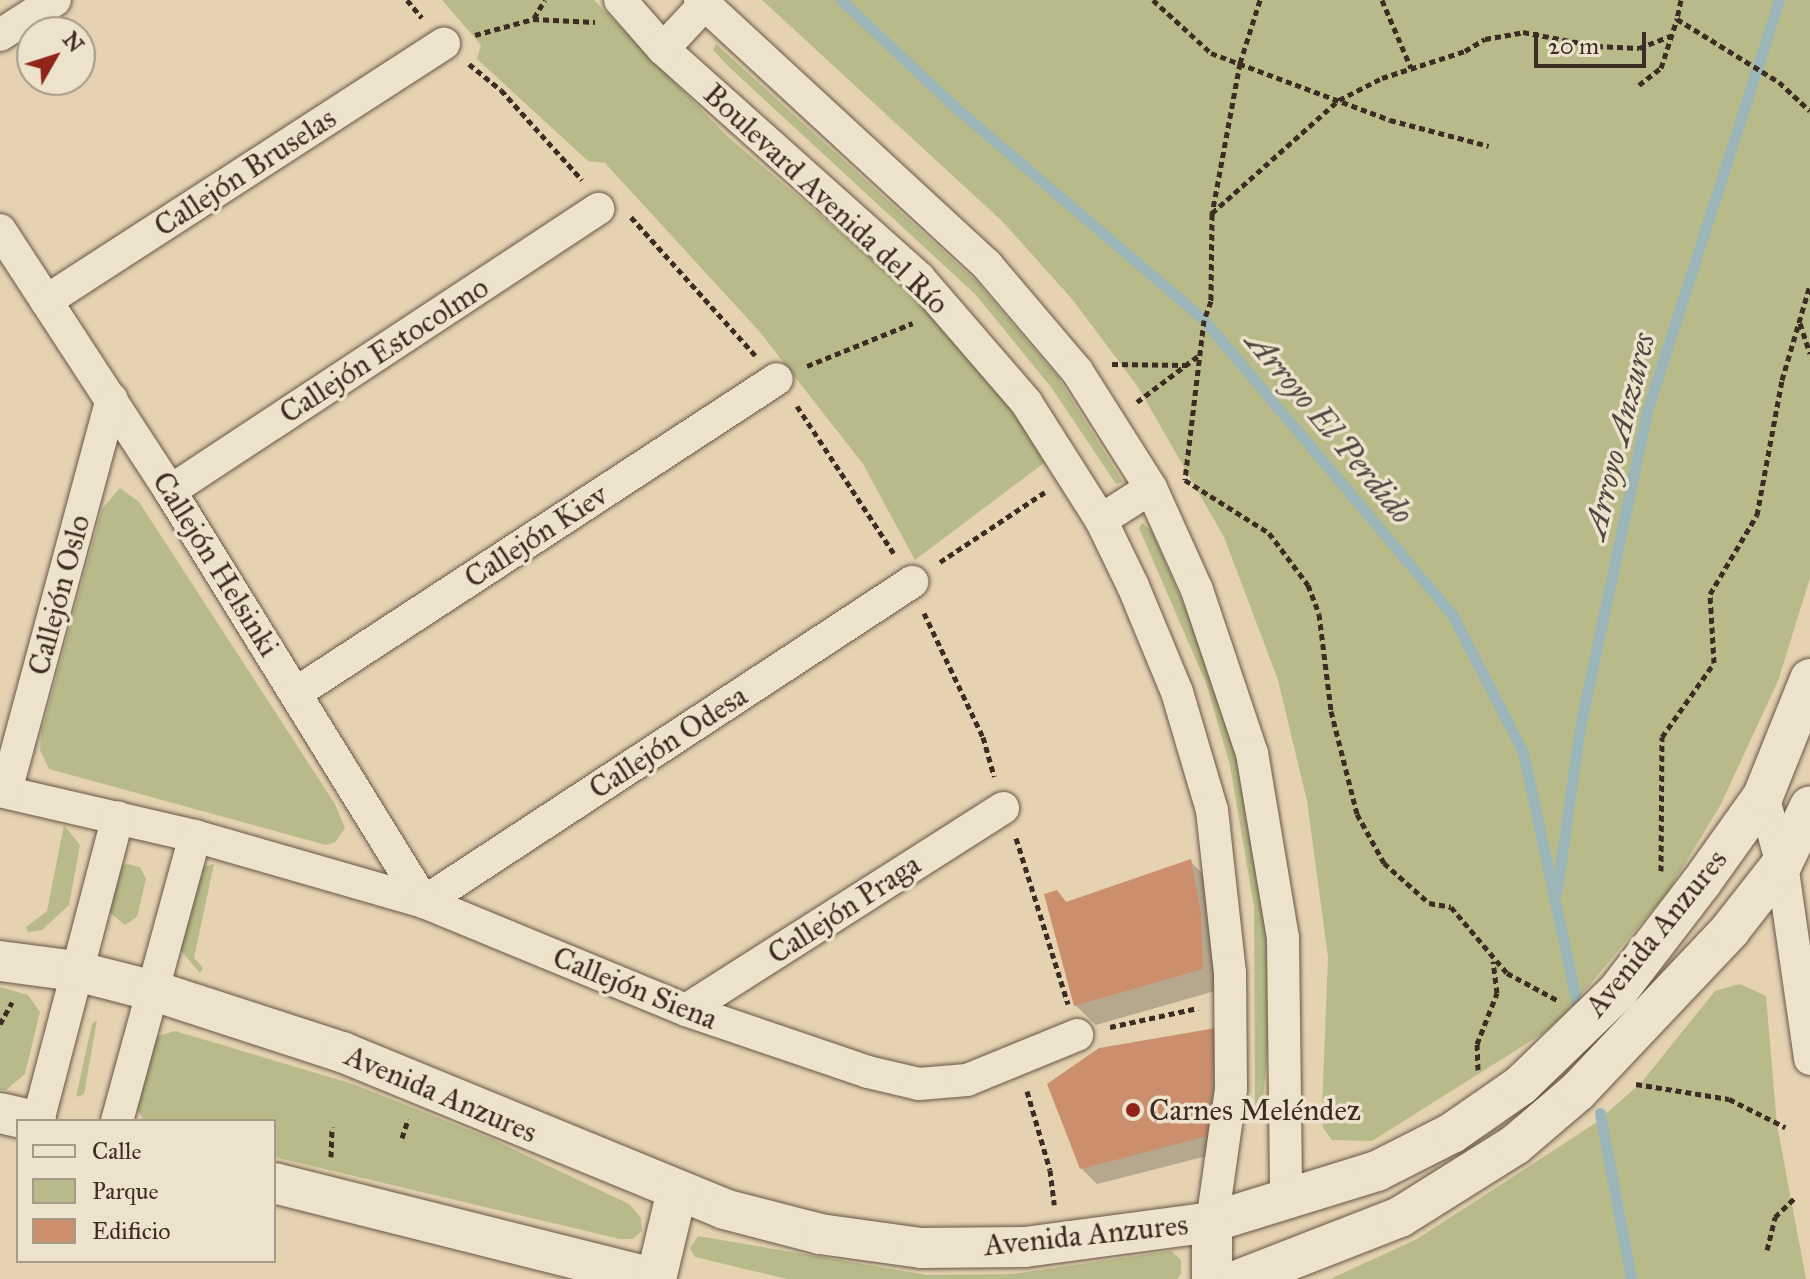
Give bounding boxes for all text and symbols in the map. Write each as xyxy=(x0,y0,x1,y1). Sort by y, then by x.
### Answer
north arrow xyxy=(16,16,96,96)
scale bar xyxy=(1538,16,1650,66)
text: N xyxy=(57,26,90,58)
text: 20 m xyxy=(1548,31,1599,61)
street label: Boulevard Avenida del Río xyxy=(696,76,956,322)
street label: Callejón Bruselas xyxy=(147,100,343,244)
street label: Callejón Estocolmo xyxy=(273,269,495,431)
water label: Arroyo El Perdido xyxy=(1237,324,1421,532)
water label: Arroyo Anzures xyxy=(1576,329,1664,543)
street label: Callejón Helsinki xyxy=(145,465,287,663)
street label: Callejón Kiev xyxy=(458,476,614,596)
street label: Callejón Oslo xyxy=(20,511,98,679)
street label: Callejón Odesa xyxy=(582,678,754,806)
street label: Avenida Anzures xyxy=(1578,842,1734,1024)
street label: Callejón Praga xyxy=(761,846,927,972)
street label: Callejón Siena xyxy=(548,939,722,1037)
street label: Avenida Anzures xyxy=(340,1037,542,1151)
place label: Carnes Meléndez xyxy=(1149,1092,1361,1128)
marker: Carnes Meléndez xyxy=(1124,1101,1142,1119)
legend xyxy=(16,1119,276,1263)
text: Calle xyxy=(92,1136,141,1166)
text: Parque xyxy=(92,1176,159,1206)
street label: Avenida Anzures xyxy=(982,1206,1190,1264)
text: Edificio xyxy=(92,1216,171,1246)

